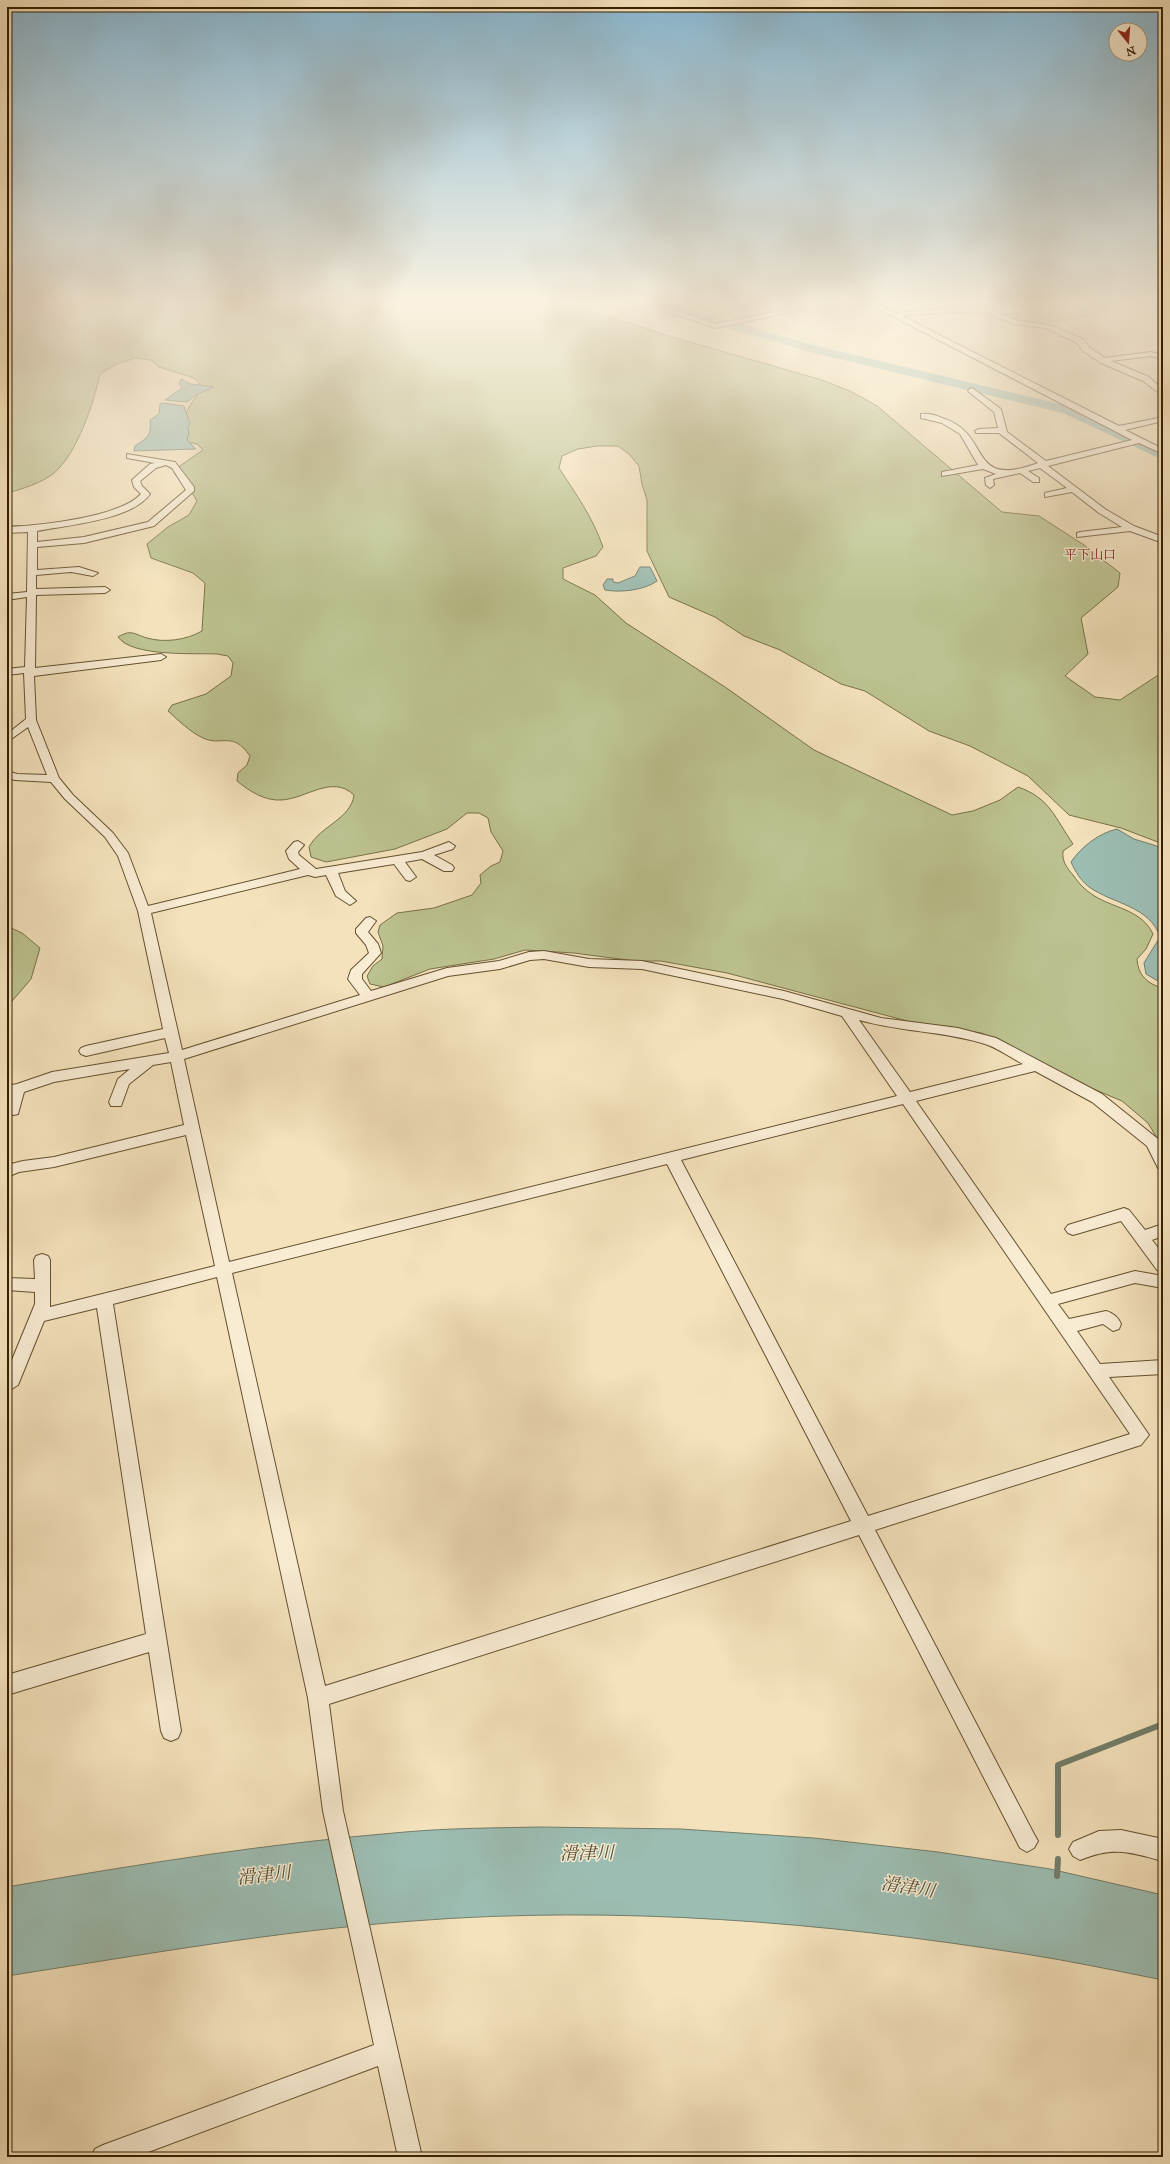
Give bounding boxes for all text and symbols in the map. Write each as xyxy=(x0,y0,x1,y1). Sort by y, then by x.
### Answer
north arrow xyxy=(1108,22,1148,62)
text: N xyxy=(1124,44,1137,59)
district label: 平下山口 xyxy=(1064,547,1116,563)
water label: 滑津川 xyxy=(560,1841,616,1864)
water label: 滑津川 xyxy=(236,1861,294,1889)
water label: 滑津川 xyxy=(880,1872,938,1902)

